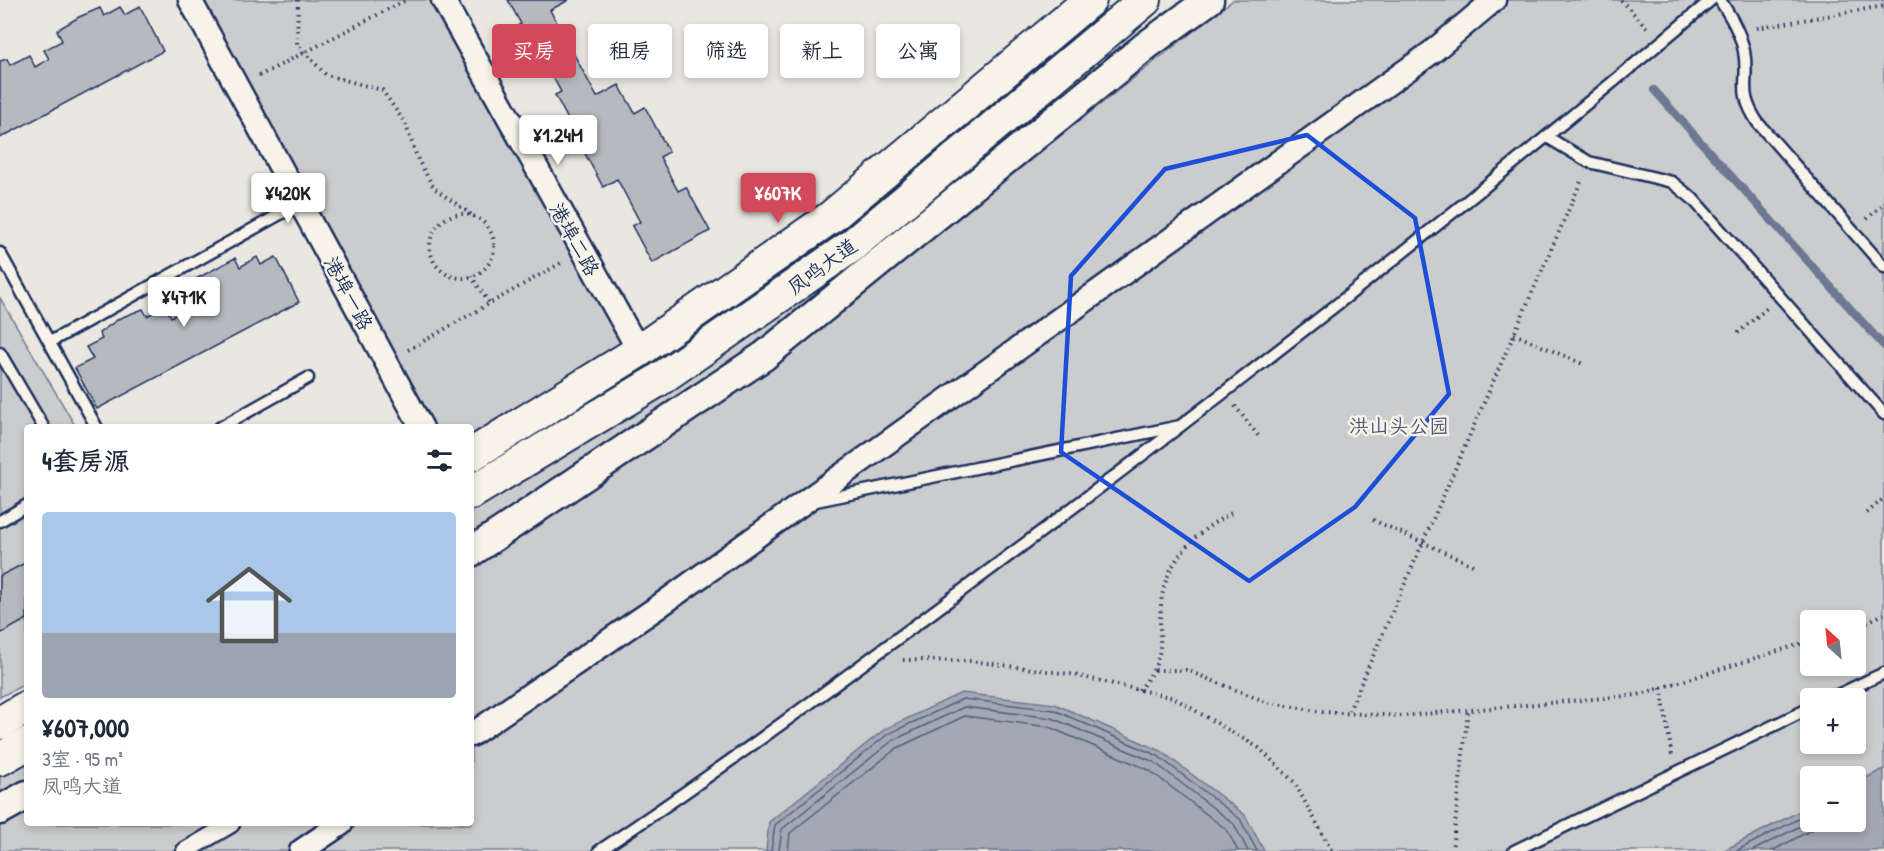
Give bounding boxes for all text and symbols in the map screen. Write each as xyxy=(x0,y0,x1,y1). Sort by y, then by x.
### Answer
chip: 买房 xyxy=(492,24,576,78)
chip: 租房 xyxy=(588,24,672,78)
chip: 筛选 xyxy=(684,24,768,78)
chip: 新上 xyxy=(780,24,864,78)
chip: 公寓 xyxy=(876,24,960,78)
pin: ¥1.24M xyxy=(509,115,607,166)
text: ¥1.24M xyxy=(533,121,583,148)
pin: ¥420K xyxy=(246,173,330,224)
pin: ¥607K xyxy=(736,173,820,224)
text: ¥420K xyxy=(265,179,311,206)
text: ¥607K xyxy=(755,179,801,206)
street label: 港埠二路 xyxy=(544,197,607,281)
street label: 凤鸣大道 xyxy=(782,232,862,300)
street label: 港埠一路 xyxy=(318,251,380,336)
pin: ¥471K xyxy=(142,277,226,328)
text: ¥471K xyxy=(162,283,206,310)
park label: 洪山头公园 xyxy=(1349,412,1449,439)
text: 4套房源 xyxy=(42,443,130,478)
icon: filters xyxy=(423,444,456,477)
icon: home xyxy=(195,551,303,659)
north arrow xyxy=(1800,610,1866,676)
map controls xyxy=(1800,610,1866,832)
button: + xyxy=(1800,688,1866,754)
text: ¥607,000 xyxy=(42,710,129,745)
text: 3室 · 95 m² xyxy=(42,745,123,772)
button: − xyxy=(1800,766,1866,832)
text: 凤鸣大道 xyxy=(42,772,122,799)

